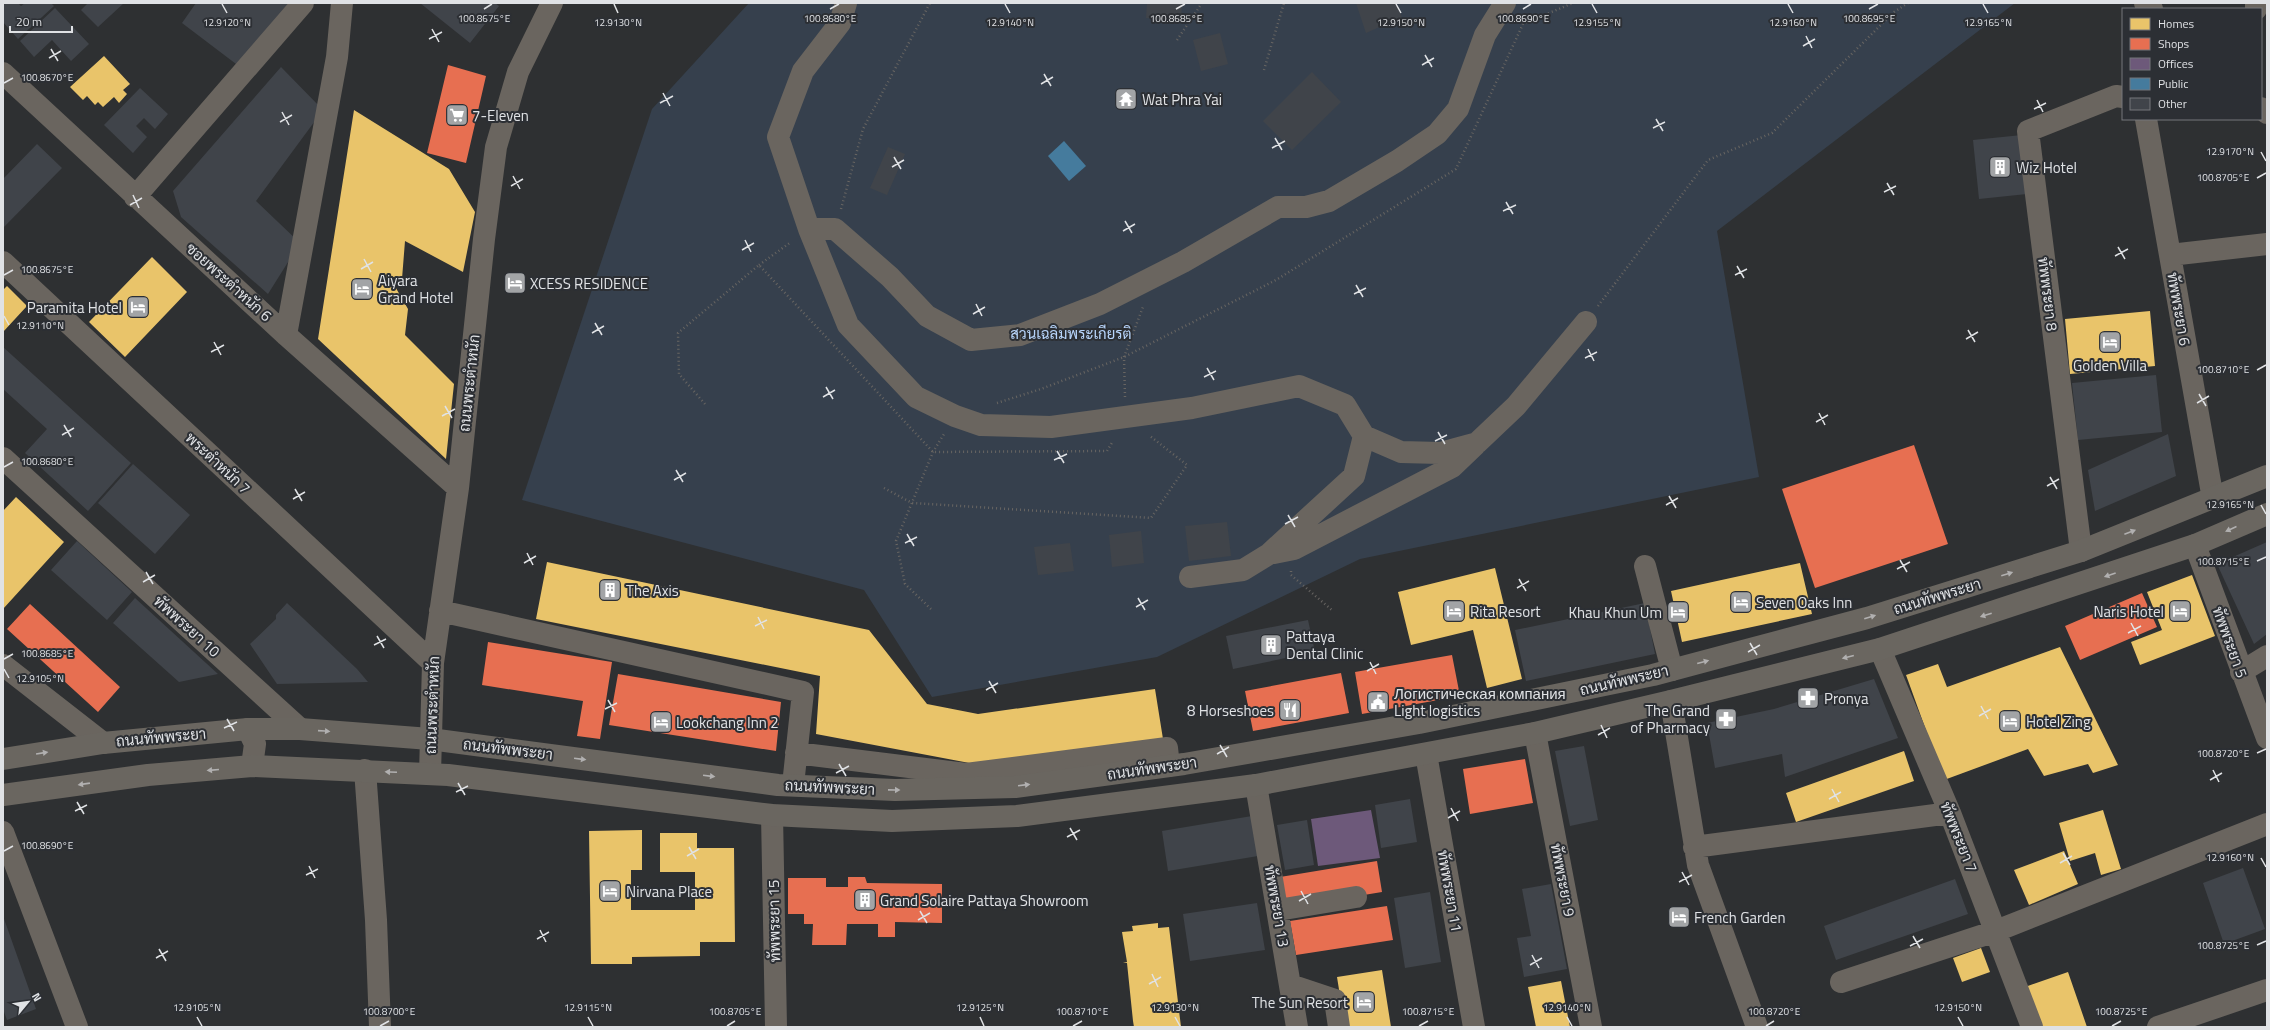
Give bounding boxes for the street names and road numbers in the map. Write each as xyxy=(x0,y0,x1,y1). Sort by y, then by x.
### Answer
street label: ซอยพระตำหนัก 6 xyxy=(181,237,277,327)
street label: ทัพพระยา 8 xyxy=(2032,256,2064,332)
street label: ทัพพระยา 6 xyxy=(2161,270,2197,348)
street label: ถนนพระตำหนัก xyxy=(452,333,486,433)
street label: พระตำหนัก 7 xyxy=(180,427,256,499)
street label: ถนนทัพพระยา xyxy=(1890,572,1984,620)
street label: ทัพพระยา 10 xyxy=(149,590,225,662)
street label: ทัพพระยา 5 xyxy=(2206,603,2254,681)
street label: ถนนพระตำหนัก xyxy=(419,656,445,754)
street label: ถนนทัพพระยา xyxy=(1577,659,1671,701)
street label: ถนนทัพพระยา xyxy=(115,722,207,752)
street label: ถนนทัพพระยา xyxy=(462,732,554,766)
street label: ถนนทัพพระยา xyxy=(1106,750,1198,786)
street label: ถนนทัพพระยา xyxy=(784,773,876,801)
street label: ทัพพระยา 7 xyxy=(1934,798,1984,876)
street label: ทัพพระยา 9 xyxy=(1545,841,1581,919)
street label: ทัพพระยา 11 xyxy=(1431,848,1469,934)
street label: ทัพพระยา 13 xyxy=(1258,863,1296,949)
street label: ทัพพระยา 15 xyxy=(762,879,786,963)

